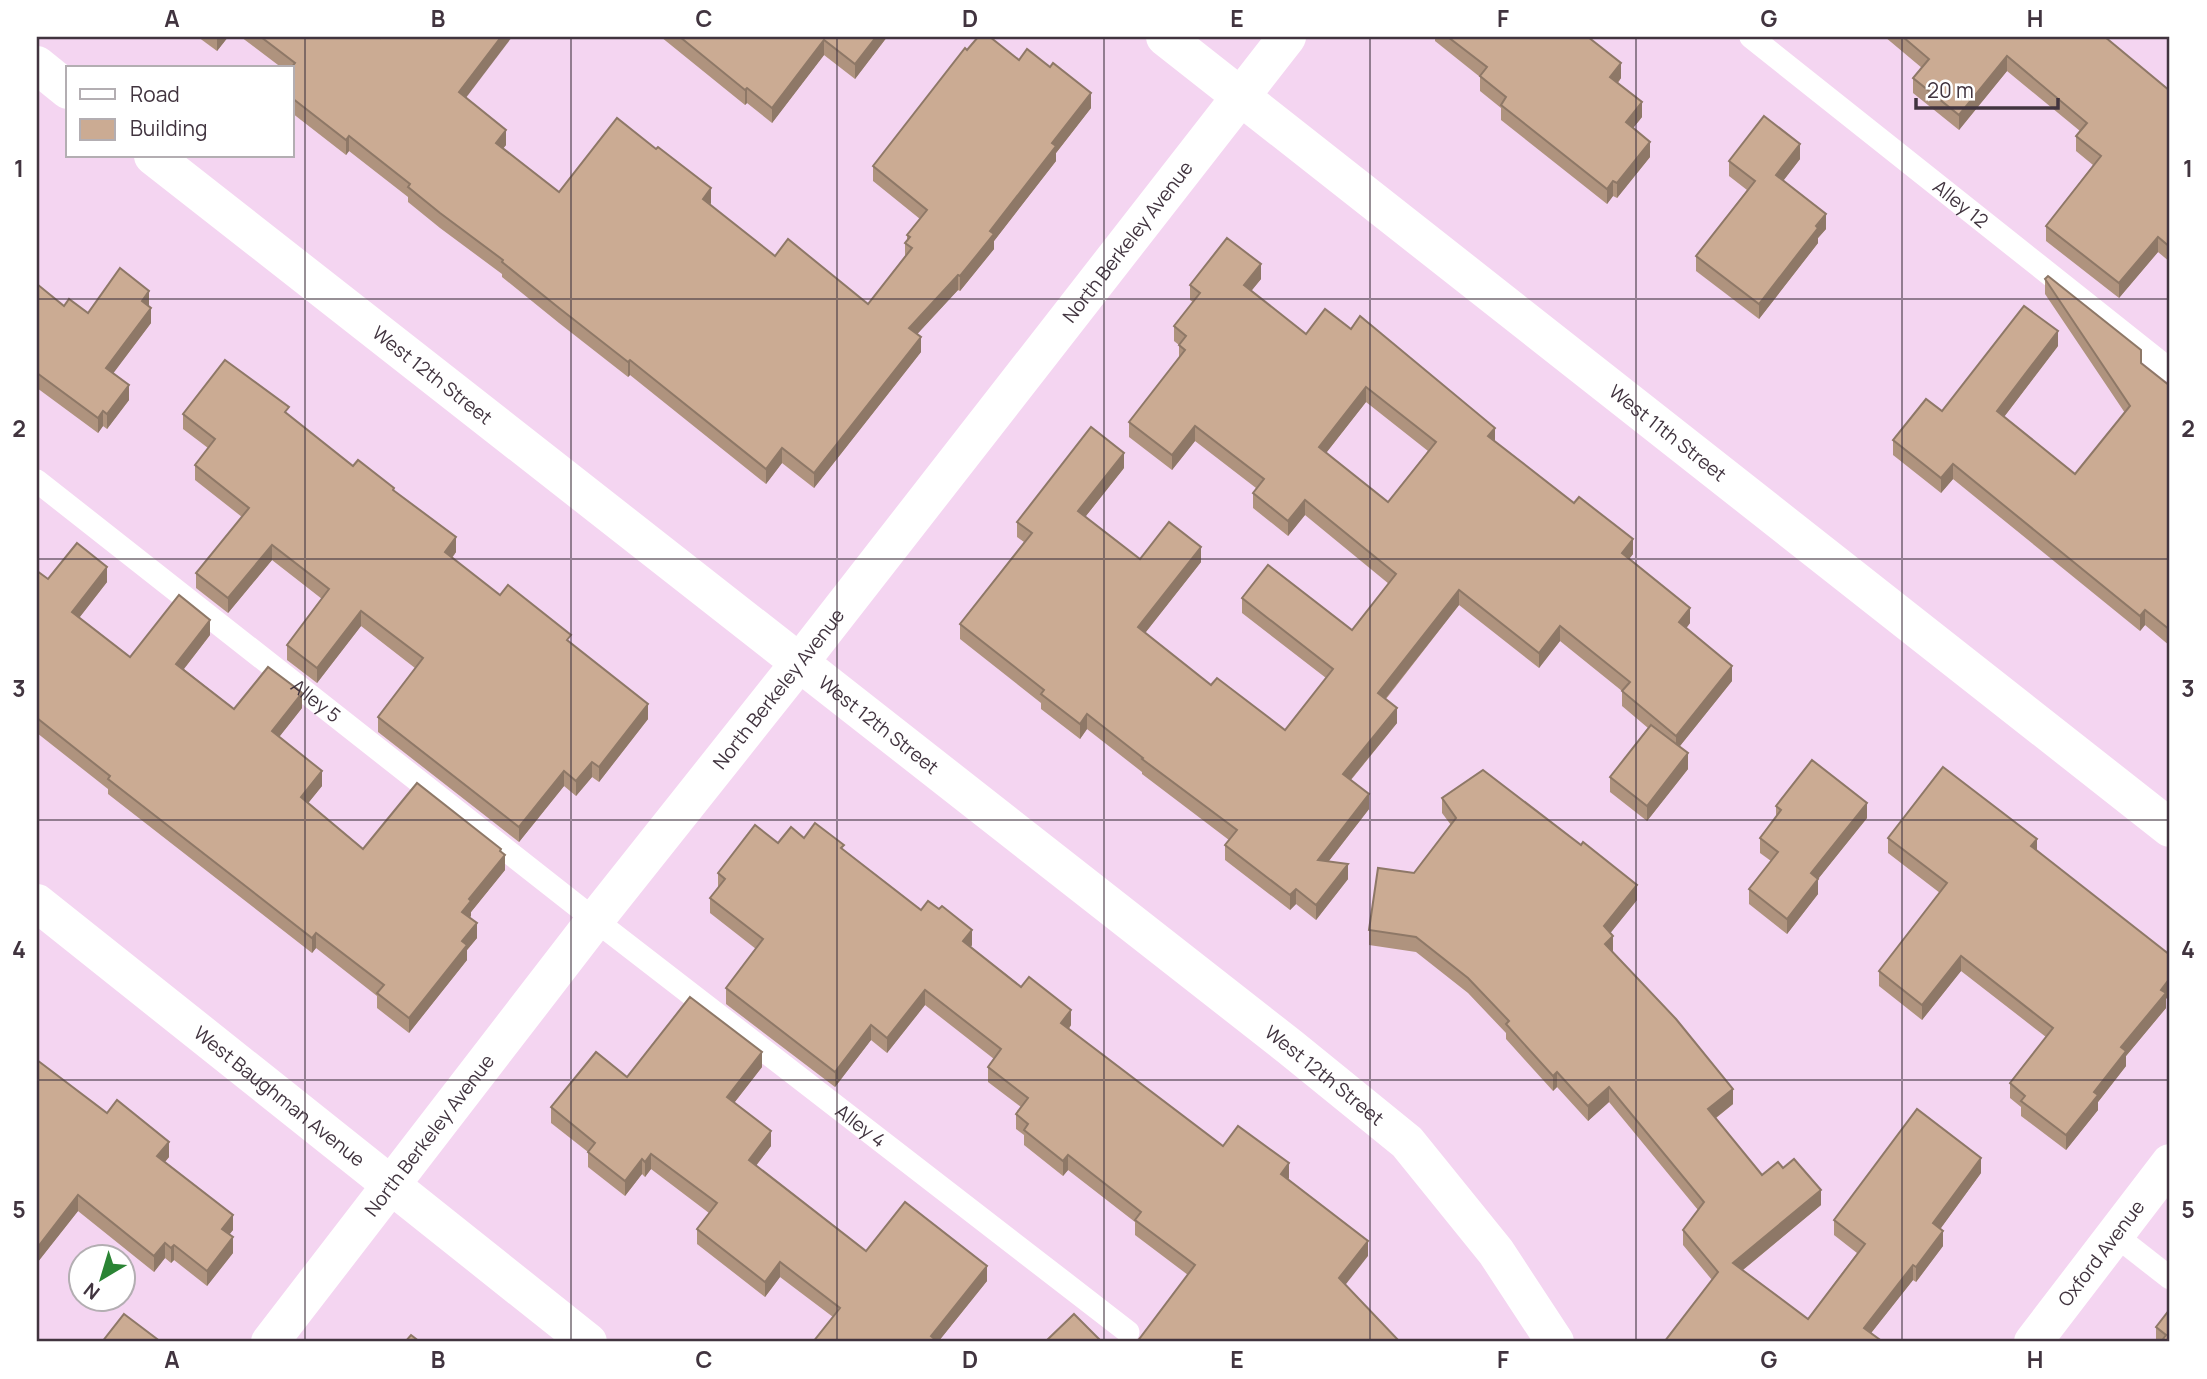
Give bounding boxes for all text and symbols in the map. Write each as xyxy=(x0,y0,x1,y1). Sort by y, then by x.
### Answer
text: A xyxy=(164,2,180,34)
text: B xyxy=(431,2,445,34)
text: C xyxy=(696,2,713,34)
text: D xyxy=(962,2,978,34)
text: E xyxy=(1230,2,1244,34)
text: F xyxy=(1497,2,1509,34)
text: G xyxy=(1761,2,1778,34)
text: H xyxy=(2027,2,2043,34)
legend xyxy=(66,66,294,158)
scale bar xyxy=(1916,66,2058,110)
text: 20 m xyxy=(1927,76,1974,104)
text: Road xyxy=(130,80,180,108)
text: Building xyxy=(130,114,207,142)
text: 1 xyxy=(14,152,24,184)
text: 1 xyxy=(2183,152,2193,184)
street label: North Berkeley Avenue xyxy=(1056,156,1199,328)
street label: Alley 12 xyxy=(1928,174,1994,234)
street label: West 12th Street xyxy=(367,320,498,430)
street label: West 11th Street xyxy=(1604,379,1732,487)
text: 2 xyxy=(12,412,26,444)
text: 2 xyxy=(2181,412,2195,444)
street label: North Berkeley Avenue xyxy=(707,603,850,774)
street label: West 12th Street xyxy=(813,669,944,780)
text: 3 xyxy=(12,672,26,704)
text: 3 xyxy=(2181,672,2195,704)
street label: Alley 5 xyxy=(286,673,346,728)
text: 4 xyxy=(12,933,26,965)
text: 4 xyxy=(2181,933,2195,965)
street label: West 12th Street xyxy=(1260,1019,1389,1131)
street label: West Baughman Avenue xyxy=(188,1020,371,1172)
street label: North Berkeley Avenue xyxy=(359,1049,500,1222)
street label: Alley 4 xyxy=(830,1098,891,1153)
text: 5 xyxy=(12,1193,26,1225)
text: 5 xyxy=(2181,1193,2195,1225)
street label: Oxford Avenue xyxy=(2052,1194,2150,1312)
north arrow xyxy=(66,1242,136,1312)
text: N xyxy=(78,1277,105,1306)
text: A xyxy=(164,1343,180,1375)
text: B xyxy=(431,1343,445,1375)
text: C xyxy=(696,1343,713,1375)
text: D xyxy=(962,1343,978,1375)
text: E xyxy=(1230,1343,1244,1375)
text: F xyxy=(1497,1343,1509,1375)
text: G xyxy=(1761,1343,1778,1375)
text: H xyxy=(2027,1343,2043,1375)

